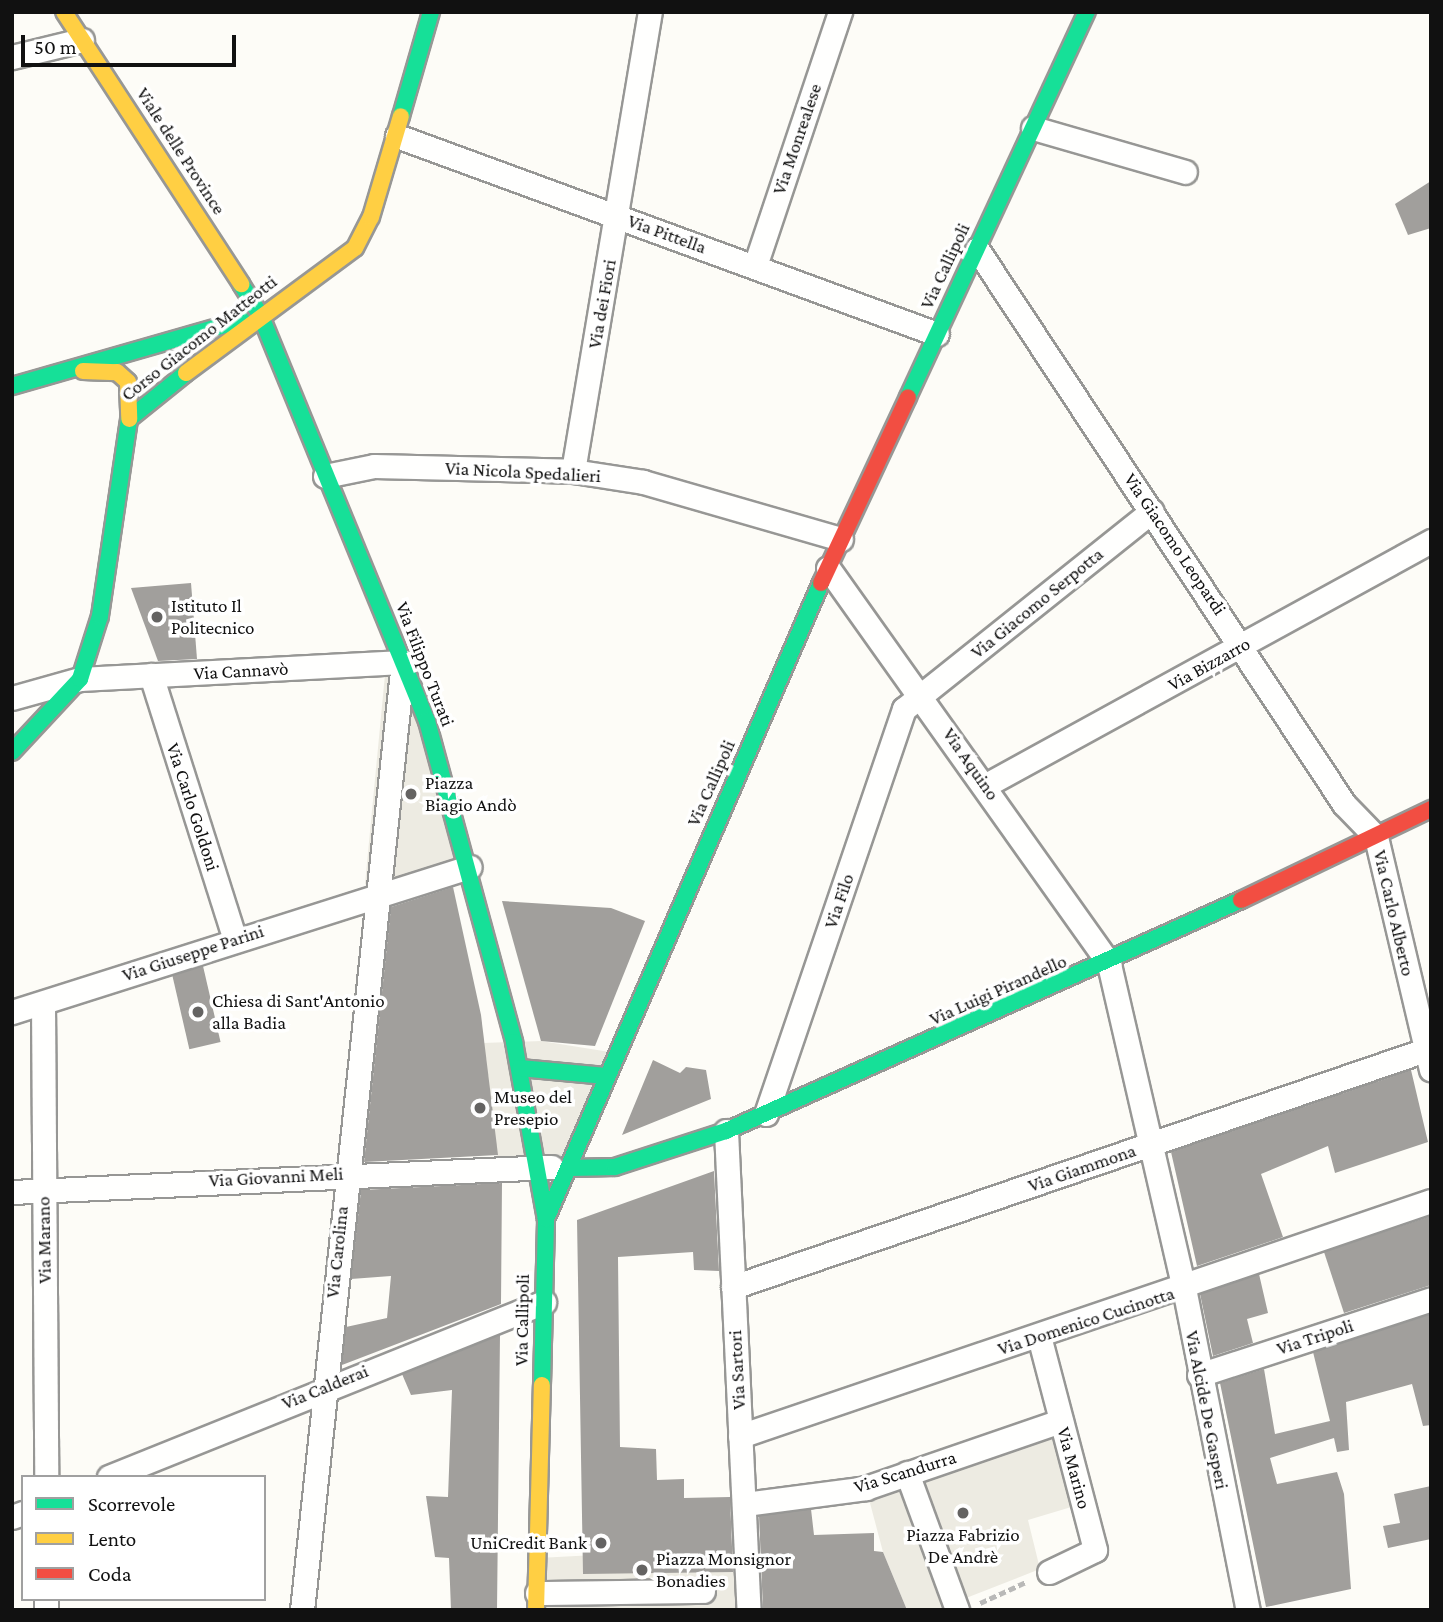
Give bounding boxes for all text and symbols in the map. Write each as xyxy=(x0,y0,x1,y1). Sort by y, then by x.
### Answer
scale bar xyxy=(24,21,240,65)
text: 50 m xyxy=(34,35,77,59)
street label: Via Monrealese xyxy=(767,80,827,198)
street label: Viale delle Province xyxy=(131,83,231,219)
street label: Via Pittella xyxy=(625,209,709,259)
street label: Via Callipoli xyxy=(915,219,975,313)
street label: Via dei Fiori xyxy=(583,258,621,350)
street label: Corso Giacomo Matteotti xyxy=(117,270,281,406)
street label: Via Nicola Spedalieri xyxy=(445,457,601,487)
street label: Via Giacomo Leopardi xyxy=(1119,469,1231,619)
street label: Via Giacomo Serpotta xyxy=(966,543,1108,663)
place label: Istituto Il Politecnico xyxy=(171,595,254,639)
street label: Via Filippo Turati xyxy=(391,598,459,730)
marker: Istituto Il Politecnico xyxy=(149,609,165,625)
street label: Via Bizzarro xyxy=(1164,632,1254,696)
street label: Via Cannavò xyxy=(193,657,289,685)
street label: Via Aquino xyxy=(938,723,1004,805)
street label: Via Callipoli xyxy=(682,736,740,830)
street label: Via Carlo Goldoni xyxy=(162,740,224,874)
place label: Piazza Biagio Andò xyxy=(425,772,517,816)
marker: Piazza Biagio Andò xyxy=(403,786,419,802)
street label: Via Carlo Alberto xyxy=(1368,848,1420,978)
street label: Via Filo xyxy=(819,871,859,931)
street label: Via Giuseppe Parini xyxy=(119,919,267,987)
street label: Via Luigi Pirandello xyxy=(926,950,1070,1030)
place label: Chiesa di Sant'Antonio alla Badia xyxy=(212,990,385,1034)
marker: Chiesa di Sant'Antonio alla Badia xyxy=(190,1004,206,1020)
place label: Museo del Presepio xyxy=(494,1086,572,1130)
marker: Museo del Presepio xyxy=(472,1100,488,1116)
street label: Via Giammona xyxy=(1025,1139,1139,1197)
street label: Via Giovanni Meli xyxy=(208,1162,344,1192)
street label: Via Marano xyxy=(32,1196,56,1284)
street label: Via Carolina xyxy=(321,1205,353,1299)
street label: Via Callipoli xyxy=(510,1274,534,1366)
street label: Via Domenico Cucinotta xyxy=(995,1282,1177,1360)
street label: Via Tripoli xyxy=(1274,1314,1356,1360)
street label: Via Alcide De Gasperi xyxy=(1180,1329,1234,1491)
street label: Via Sartori xyxy=(724,1330,750,1410)
street label: Via Calderai xyxy=(278,1359,372,1415)
street label: Via Marino xyxy=(1052,1425,1096,1511)
street label: Via Scandurra xyxy=(851,1446,959,1498)
legend xyxy=(21,1475,266,1601)
text: Scorrevole xyxy=(88,1492,175,1516)
marker: Piazza Fabrizio De Andrè xyxy=(955,1505,971,1521)
place label: Piazza Fabrizio De Andrè xyxy=(906,1524,1020,1568)
text: Lento xyxy=(88,1527,136,1551)
place label: UniCredit Bank xyxy=(470,1532,587,1554)
marker: UniCredit Bank xyxy=(593,1535,609,1551)
place label: Piazza Monsignor Bonadies xyxy=(656,1548,791,1592)
text: Coda xyxy=(88,1562,131,1586)
marker: Piazza Monsignor Bonadies xyxy=(634,1562,650,1578)

